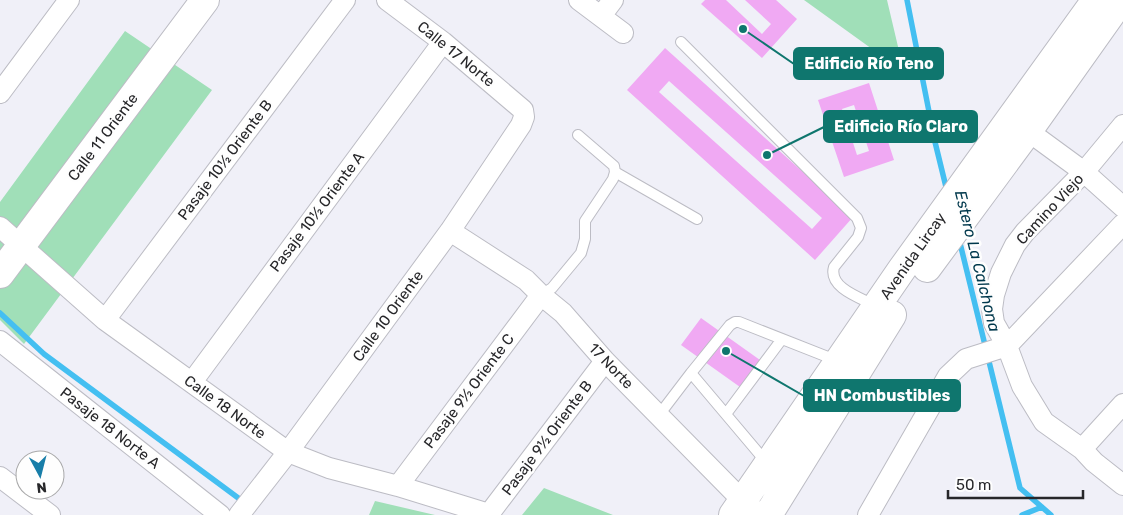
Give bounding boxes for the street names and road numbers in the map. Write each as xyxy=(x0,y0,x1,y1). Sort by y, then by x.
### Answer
street label: Calle 17 Norte xyxy=(414,17,498,91)
street label: Calle 11 Oriente xyxy=(64,90,142,184)
street label: Pasaje 10½ Oriente B xyxy=(174,96,276,224)
street label: Pasaje 10½ Oriente A xyxy=(266,149,368,275)
street label: Camino Viejo xyxy=(1013,170,1087,248)
street label: Avenida Lircay xyxy=(876,209,950,303)
street label: Calle 10 Oriente xyxy=(349,267,427,365)
street label: Pasaje 9½ Oriente C xyxy=(420,330,518,452)
street label: 17 Norte xyxy=(585,339,637,393)
street label: Calle 18 Norte xyxy=(181,371,269,443)
street label: Pasaje 9½ Oriente B xyxy=(498,377,596,499)
street label: Pasaje 18 Norte A xyxy=(57,383,163,473)

